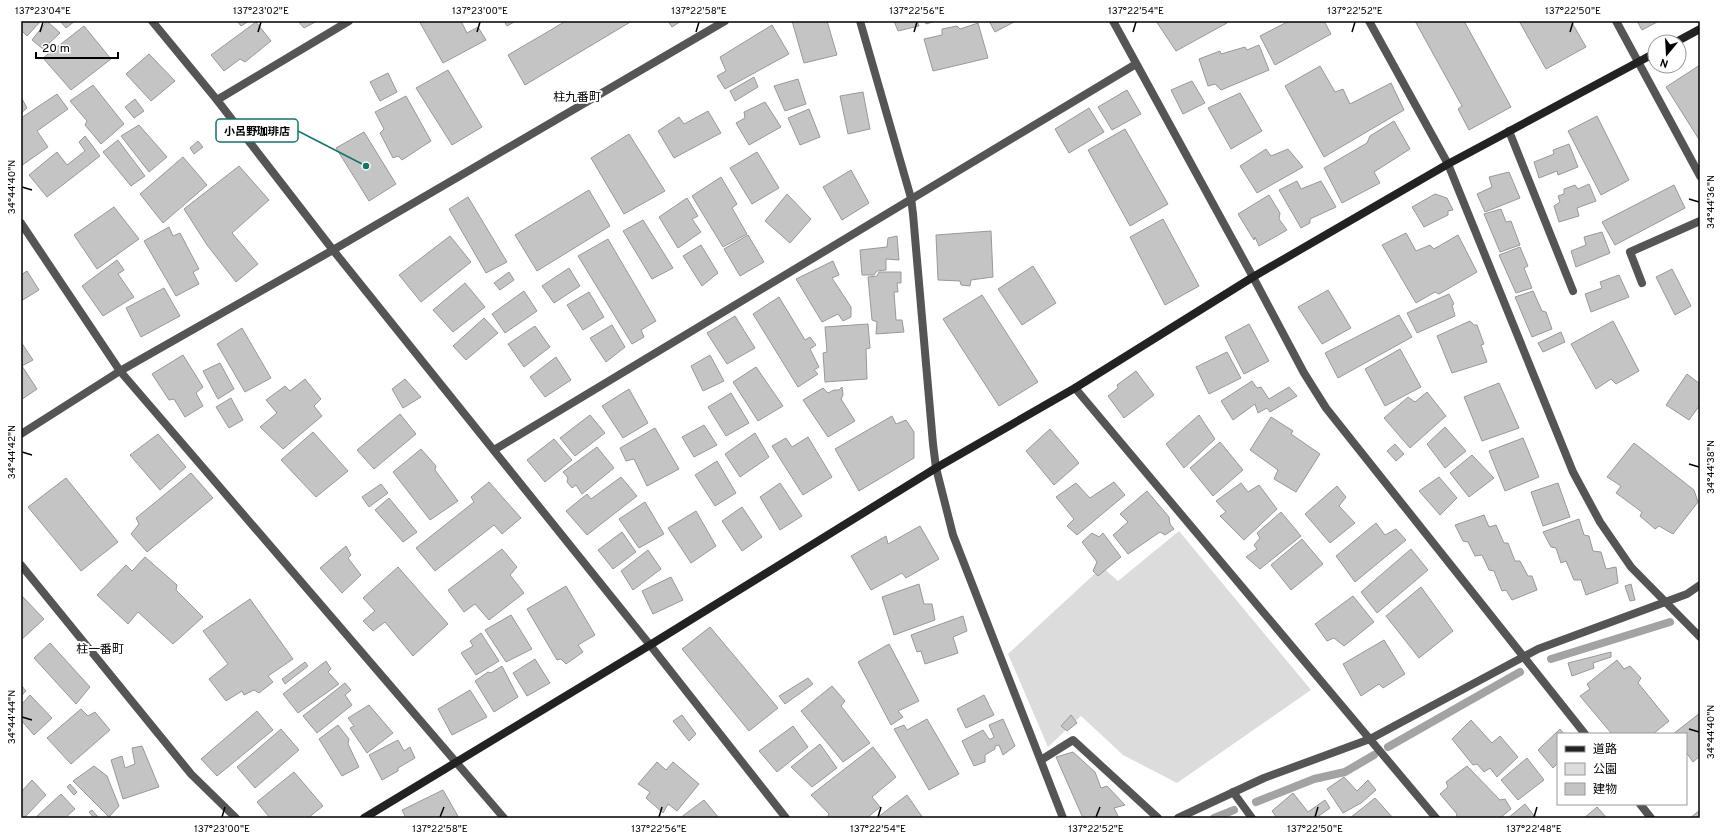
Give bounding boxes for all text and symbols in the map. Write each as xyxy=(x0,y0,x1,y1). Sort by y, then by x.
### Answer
text: 137°23'04"E xyxy=(15,5,71,18)
text: 137°23'02"E xyxy=(233,5,289,18)
text: 137°23'00"E xyxy=(452,5,508,18)
text: 137°22'58"E xyxy=(671,5,727,18)
text: 137°22'56"E xyxy=(889,5,945,18)
text: 137°22'54"E xyxy=(1108,5,1164,18)
text: 137°22'52"E xyxy=(1327,5,1383,18)
text: 137°22'50"E xyxy=(1545,5,1601,18)
scale bar xyxy=(36,34,118,60)
north arrow xyxy=(1647,34,1687,74)
text: 20 m xyxy=(42,41,70,57)
text: N xyxy=(1658,55,1670,70)
district label: 柱九番町 xyxy=(553,90,601,106)
callout: 小呂野珈琲店 xyxy=(216,119,298,142)
text: 小呂野珈琲店 xyxy=(224,125,290,139)
text: 34°44'40"N xyxy=(6,160,19,214)
text: 34°44'36"N xyxy=(1705,175,1718,229)
text: 34°44'42"N xyxy=(6,425,19,479)
text: 34°44'38"N xyxy=(1705,440,1718,494)
district label: 柱一番町 xyxy=(76,642,124,658)
text: 34°44'44"N xyxy=(6,690,19,744)
text: 34°44'40"N xyxy=(1705,705,1718,759)
legend xyxy=(1557,733,1687,805)
text: 道路 xyxy=(1593,742,1617,758)
text: 公園 xyxy=(1593,762,1617,778)
text: 建物 xyxy=(1593,782,1617,798)
text: 137°23'00"E xyxy=(194,823,250,836)
text: 137°22'58"E xyxy=(412,823,468,836)
text: 137°22'56"E xyxy=(631,823,687,836)
text: 137°22'54"E xyxy=(850,823,906,836)
text: 137°22'52"E xyxy=(1068,823,1124,836)
text: 137°22'50"E xyxy=(1287,823,1343,836)
text: 137°22'48"E xyxy=(1506,823,1562,836)

